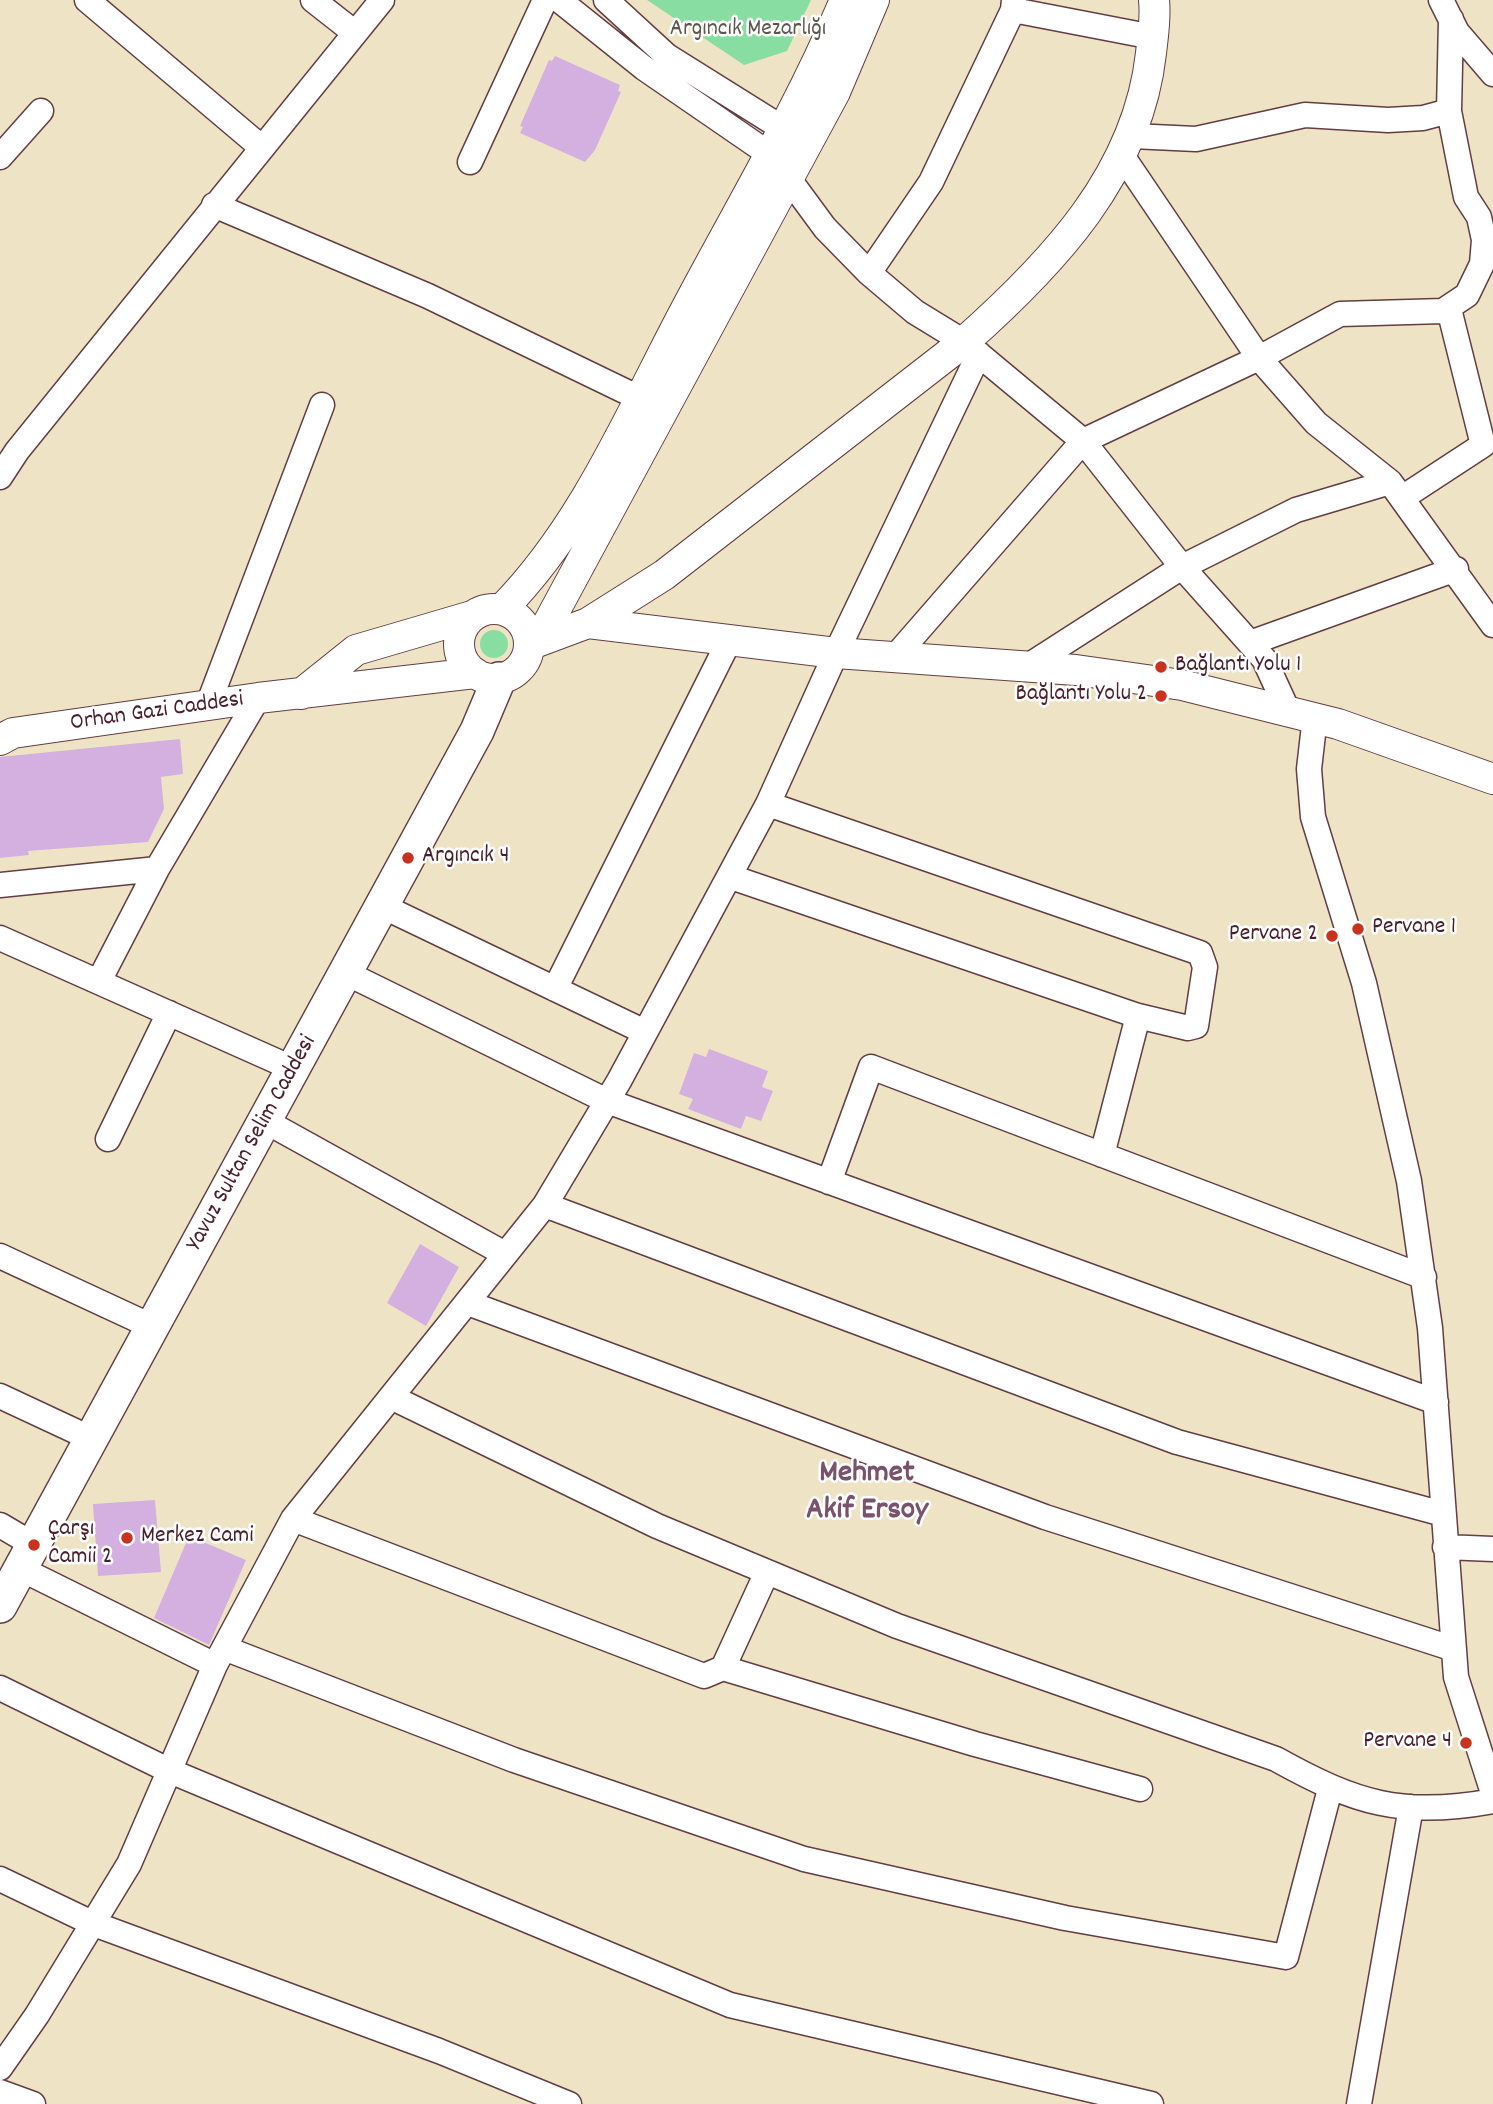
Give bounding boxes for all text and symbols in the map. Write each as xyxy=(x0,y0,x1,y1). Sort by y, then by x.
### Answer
park label: Argıncık Mezarlığı xyxy=(670,17,826,45)
place label: Bağlantı Yolu 1 xyxy=(1175,653,1301,681)
marker: Bağlantı Yolu 1 xyxy=(1153,659,1169,675)
place label: Bağlantı Yolu 2 xyxy=(1016,682,1147,710)
street label: Orhan Gazi Caddesi xyxy=(69,687,245,739)
marker: Bağlantı Yolu 2 xyxy=(1153,688,1169,704)
place label: Argıncık 4 xyxy=(422,844,509,872)
marker: Argıncık 4 xyxy=(400,850,416,866)
place label: Pervane 1 xyxy=(1372,915,1456,943)
marker: Pervane 1 xyxy=(1350,921,1366,937)
place label: Pervane 2 xyxy=(1229,922,1318,950)
marker: Pervane 2 xyxy=(1324,928,1340,944)
street label: Yavuz Sultan Selim Caddesi xyxy=(182,1031,324,1257)
district label: Mehmet Akif Ersoy xyxy=(806,1457,928,1532)
place label: Çarşı Camii 2 xyxy=(48,1517,112,1573)
place label: Merkez Cami xyxy=(141,1524,254,1552)
marker: Merkez Cami xyxy=(119,1530,135,1546)
marker: Çarşı Camii 2 xyxy=(26,1537,42,1553)
place label: Pervane 4 xyxy=(1363,1729,1452,1757)
marker: Pervane 4 xyxy=(1458,1735,1474,1751)

